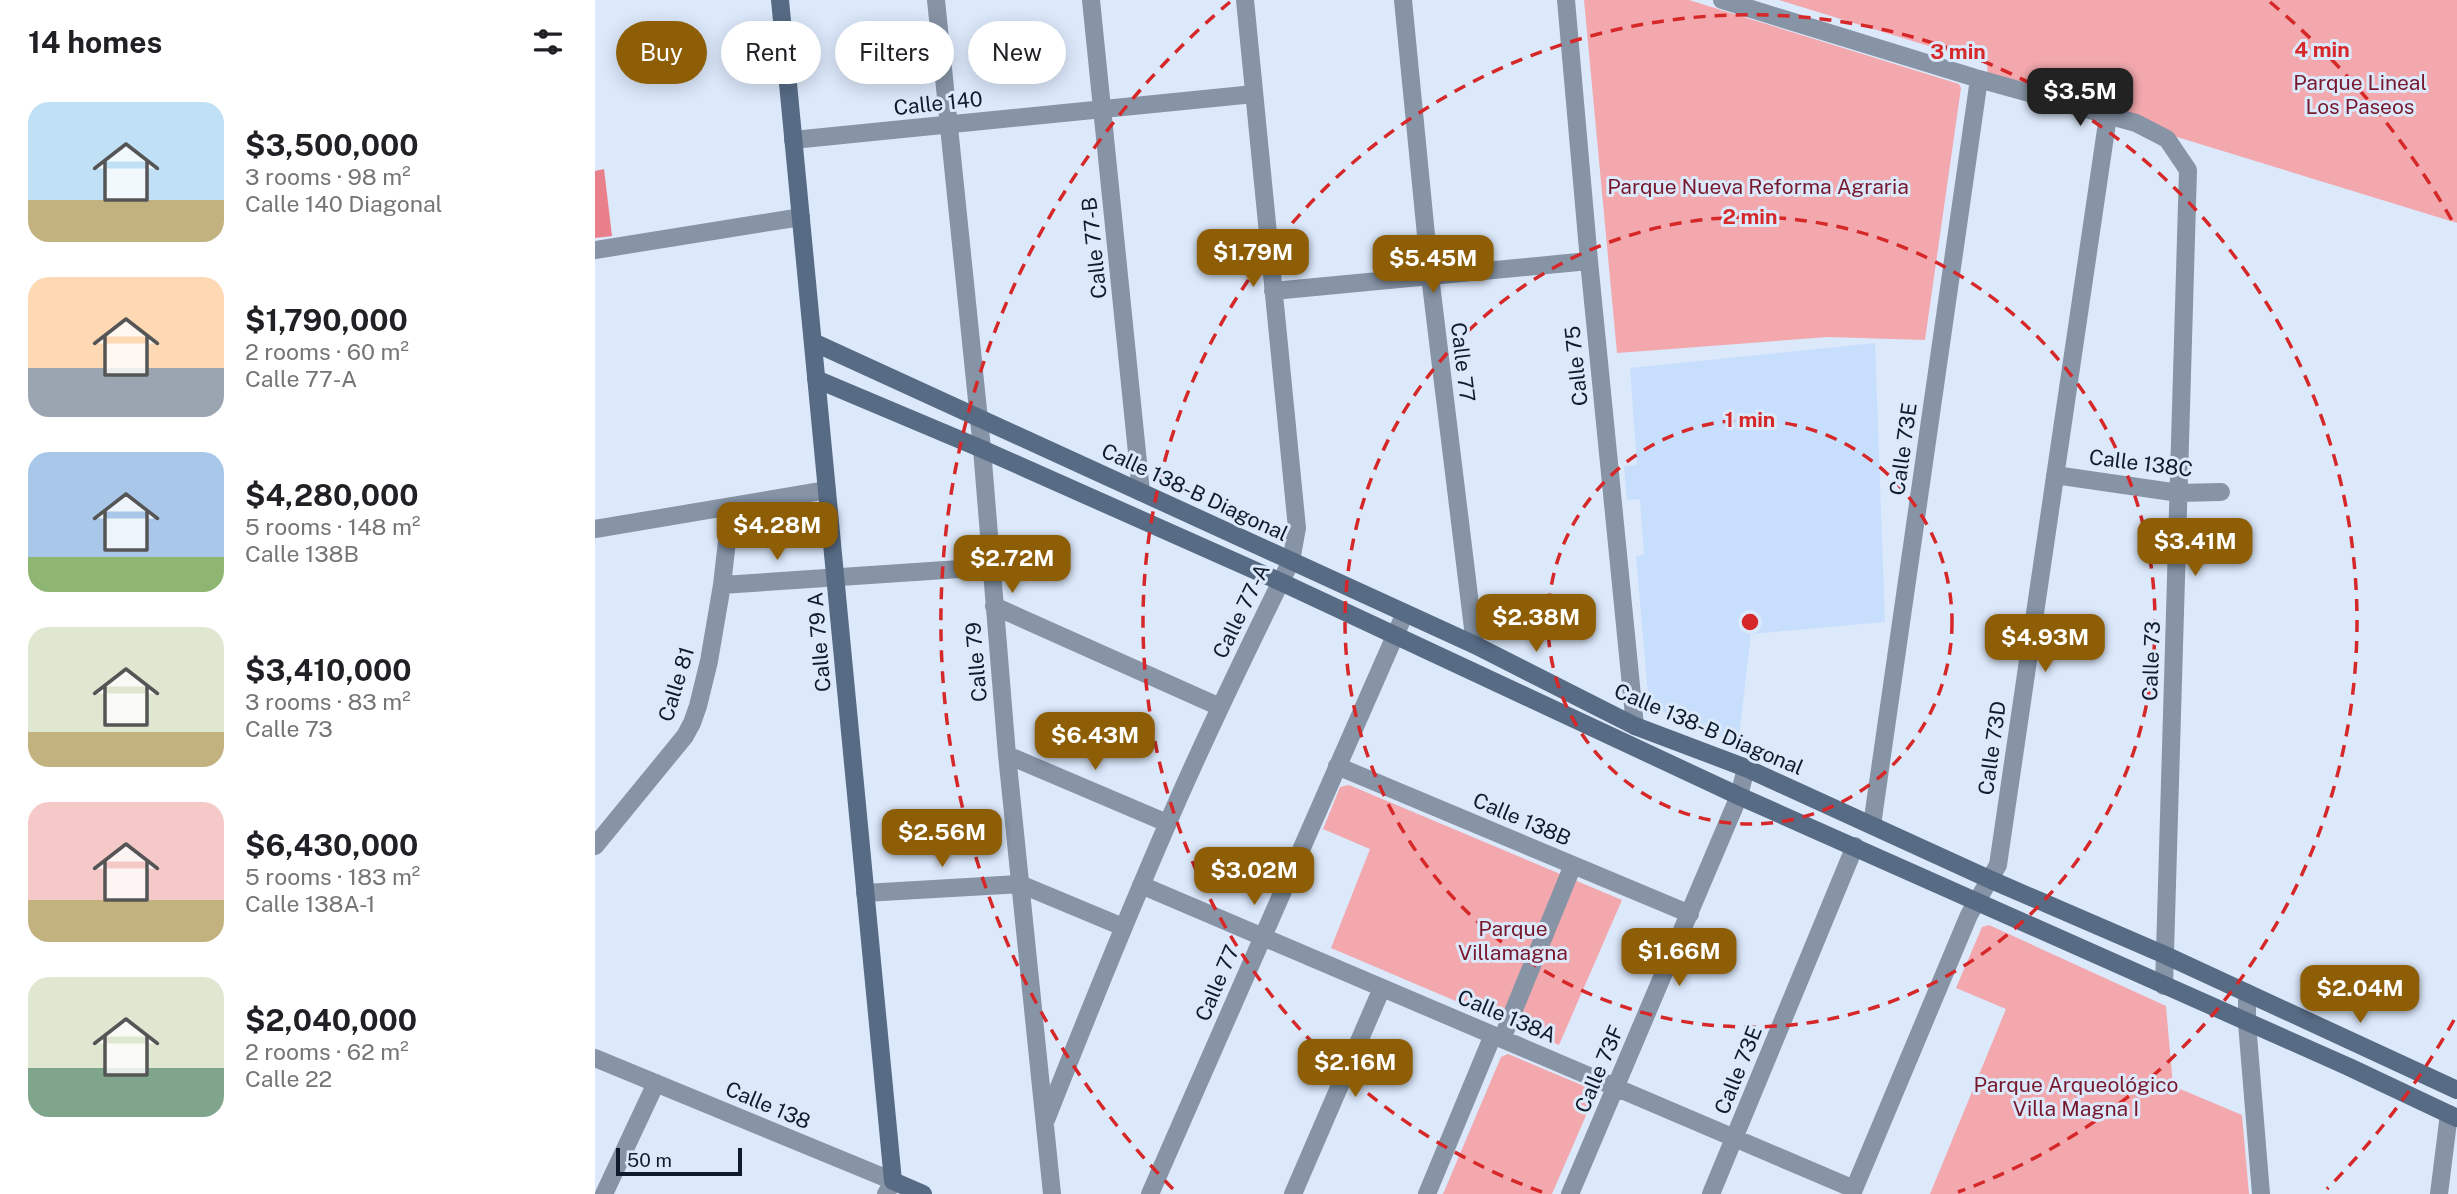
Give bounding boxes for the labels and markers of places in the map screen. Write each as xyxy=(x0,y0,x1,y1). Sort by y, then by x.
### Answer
pin: $3.5M xyxy=(2031,68,2129,128)
pin: $1.79M xyxy=(1196,230,1310,289)
pin: $5.45M xyxy=(1376,236,1490,295)
pin: $4.28M xyxy=(720,503,834,562)
pin: $3.41M xyxy=(2138,518,2252,578)
pin: $2.72M xyxy=(955,536,1069,595)
pin: $2.38M xyxy=(1479,594,1593,654)
centre of rings xyxy=(1738,610,1762,634)
pin: $4.93M xyxy=(1988,614,2102,674)
pin: $6.43M xyxy=(1038,712,1152,772)
pin: $2.56M xyxy=(885,810,999,869)
pin: $3.02M xyxy=(1197,848,1311,907)
pin: $1.66M xyxy=(1622,928,1736,988)
pin: $2.04M xyxy=(2303,965,2417,1025)
pin: $2.16M xyxy=(1298,1040,1412,1099)

